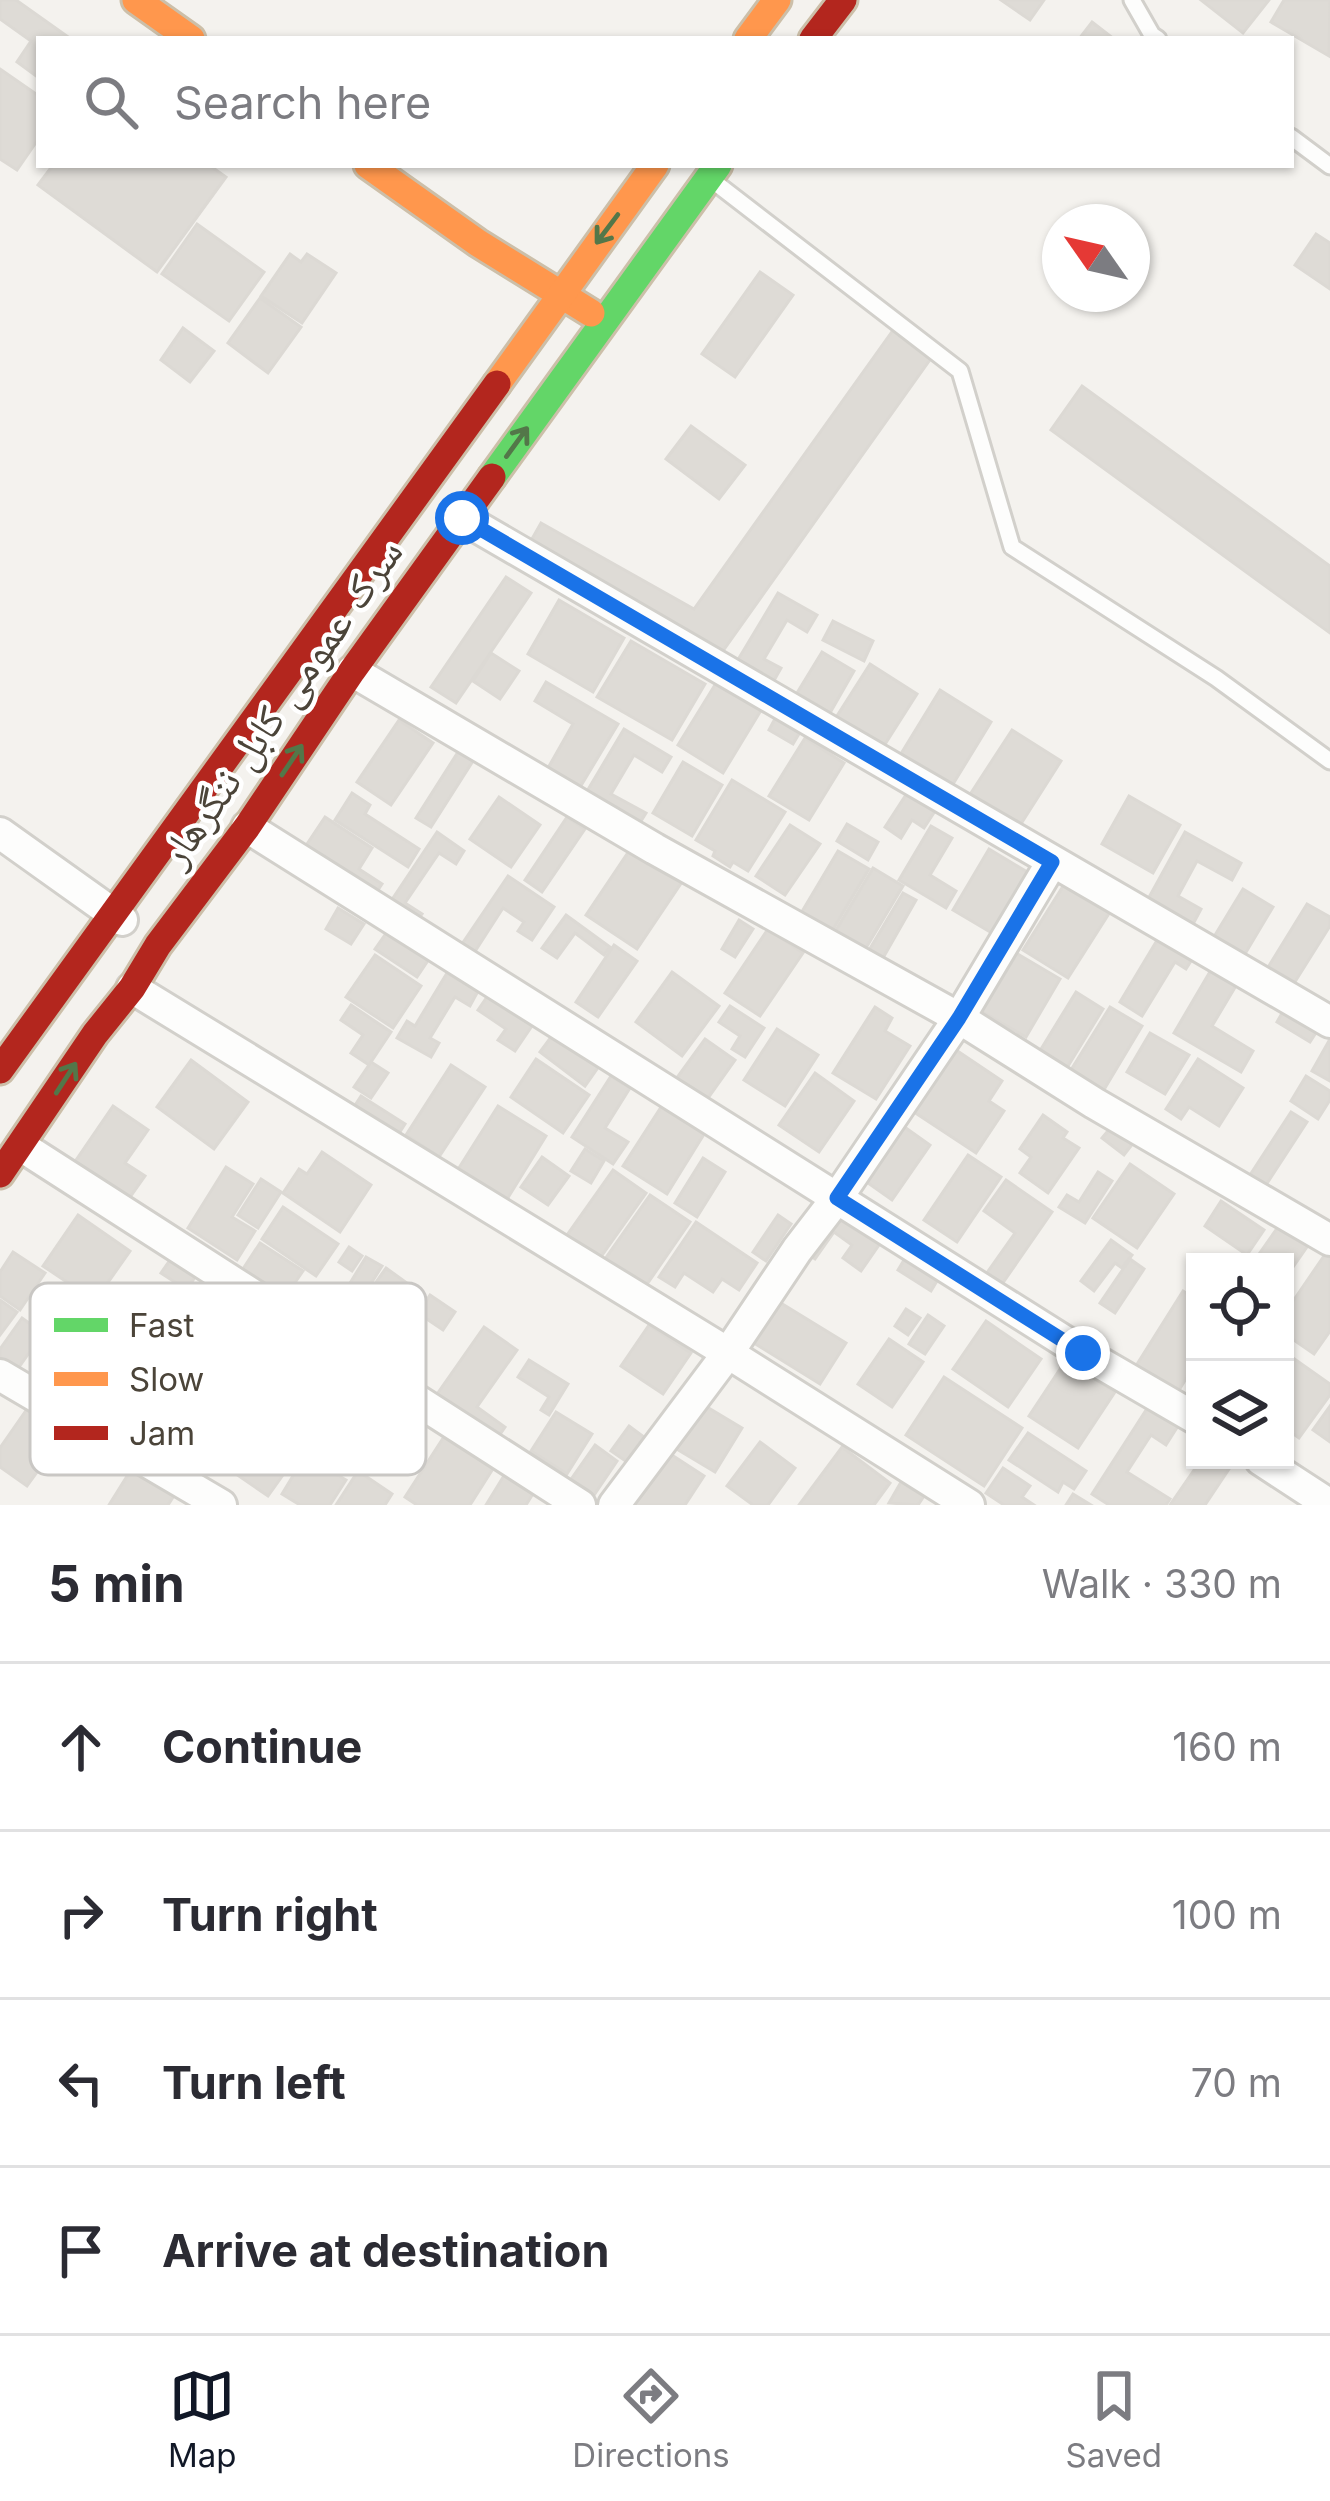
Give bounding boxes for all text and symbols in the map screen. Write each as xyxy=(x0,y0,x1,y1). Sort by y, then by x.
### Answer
search box xyxy=(36,36,1294,168)
icon: search xyxy=(78,69,144,135)
text: Search here xyxy=(174,75,431,130)
north arrow xyxy=(1042,204,1150,312)
one-way arrow xyxy=(595,212,621,244)
one-way arrow xyxy=(504,426,529,459)
route start xyxy=(435,491,489,545)
street label: سرک عمومی کابل ننگرهار xyxy=(147,528,413,877)
one-way arrow xyxy=(279,744,304,777)
one-way arrow xyxy=(53,1061,78,1095)
map controls xyxy=(1186,1253,1294,1469)
button: locate xyxy=(1186,1253,1294,1361)
legend xyxy=(30,1283,426,1475)
text: Fast xyxy=(129,1305,195,1345)
route end xyxy=(1056,1326,1110,1380)
text: Slow xyxy=(129,1359,204,1399)
button: layers xyxy=(1186,1361,1294,1469)
text: Jam xyxy=(129,1413,195,1453)
text: 5 min xyxy=(48,1553,185,1614)
text: Walk · 330 m xyxy=(1042,1560,1282,1607)
icon: ahead xyxy=(48,1714,114,1780)
text: Continue xyxy=(162,1719,362,1774)
text: 160 m xyxy=(1172,1723,1282,1770)
icon: right xyxy=(48,1882,114,1948)
text: Turn right xyxy=(162,1887,378,1942)
text: 100 m xyxy=(1172,1891,1282,1938)
icon: left xyxy=(48,2050,114,2116)
text: Turn left xyxy=(162,2055,346,2110)
text: 70 m xyxy=(1191,2059,1282,2106)
icon: arrive xyxy=(48,2218,114,2284)
text: Arrive at destination xyxy=(162,2223,609,2278)
tab: Map xyxy=(168,2363,236,2475)
tab: Directions xyxy=(572,2363,730,2475)
tab: Saved xyxy=(1065,2363,1162,2475)

